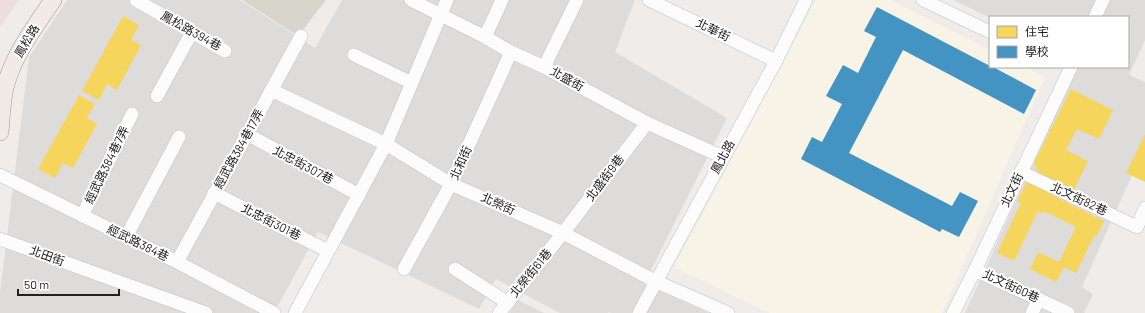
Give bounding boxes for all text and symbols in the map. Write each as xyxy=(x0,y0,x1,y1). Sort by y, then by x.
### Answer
street label: 鳳松路394巷 xyxy=(159,8,224,53)
street label: 北華街 xyxy=(694,15,733,43)
legend xyxy=(989,16,1129,68)
street label: 鳳松路 xyxy=(11,21,41,60)
text: 住宅 xyxy=(1025,24,1049,38)
text: 學校 xyxy=(1025,44,1049,58)
street label: 北盛街 xyxy=(548,63,587,93)
street label: 經武路384巷17弄 xyxy=(210,106,266,191)
street label: 經武路384巷7弄 xyxy=(81,123,131,206)
street label: 鳳北路 xyxy=(707,137,737,176)
street label: 北忠街307巷 xyxy=(271,142,336,186)
street label: 北和街 xyxy=(446,143,474,182)
street label: 北盛街9巷 xyxy=(582,152,626,203)
street label: 北文街 xyxy=(997,170,1025,209)
street label: 北文街82巷 xyxy=(1049,179,1110,217)
street label: 北榮街 xyxy=(479,189,518,217)
street label: 北忠街301巷 xyxy=(239,200,304,242)
street label: 經武路384巷 xyxy=(105,221,172,263)
street label: 北田街 xyxy=(28,242,67,268)
street label: 北榮街61巷 xyxy=(506,245,554,299)
street label: 北文街60巷 xyxy=(981,266,1042,304)
scale bar xyxy=(18,271,119,297)
text: 50 m xyxy=(24,277,49,291)

